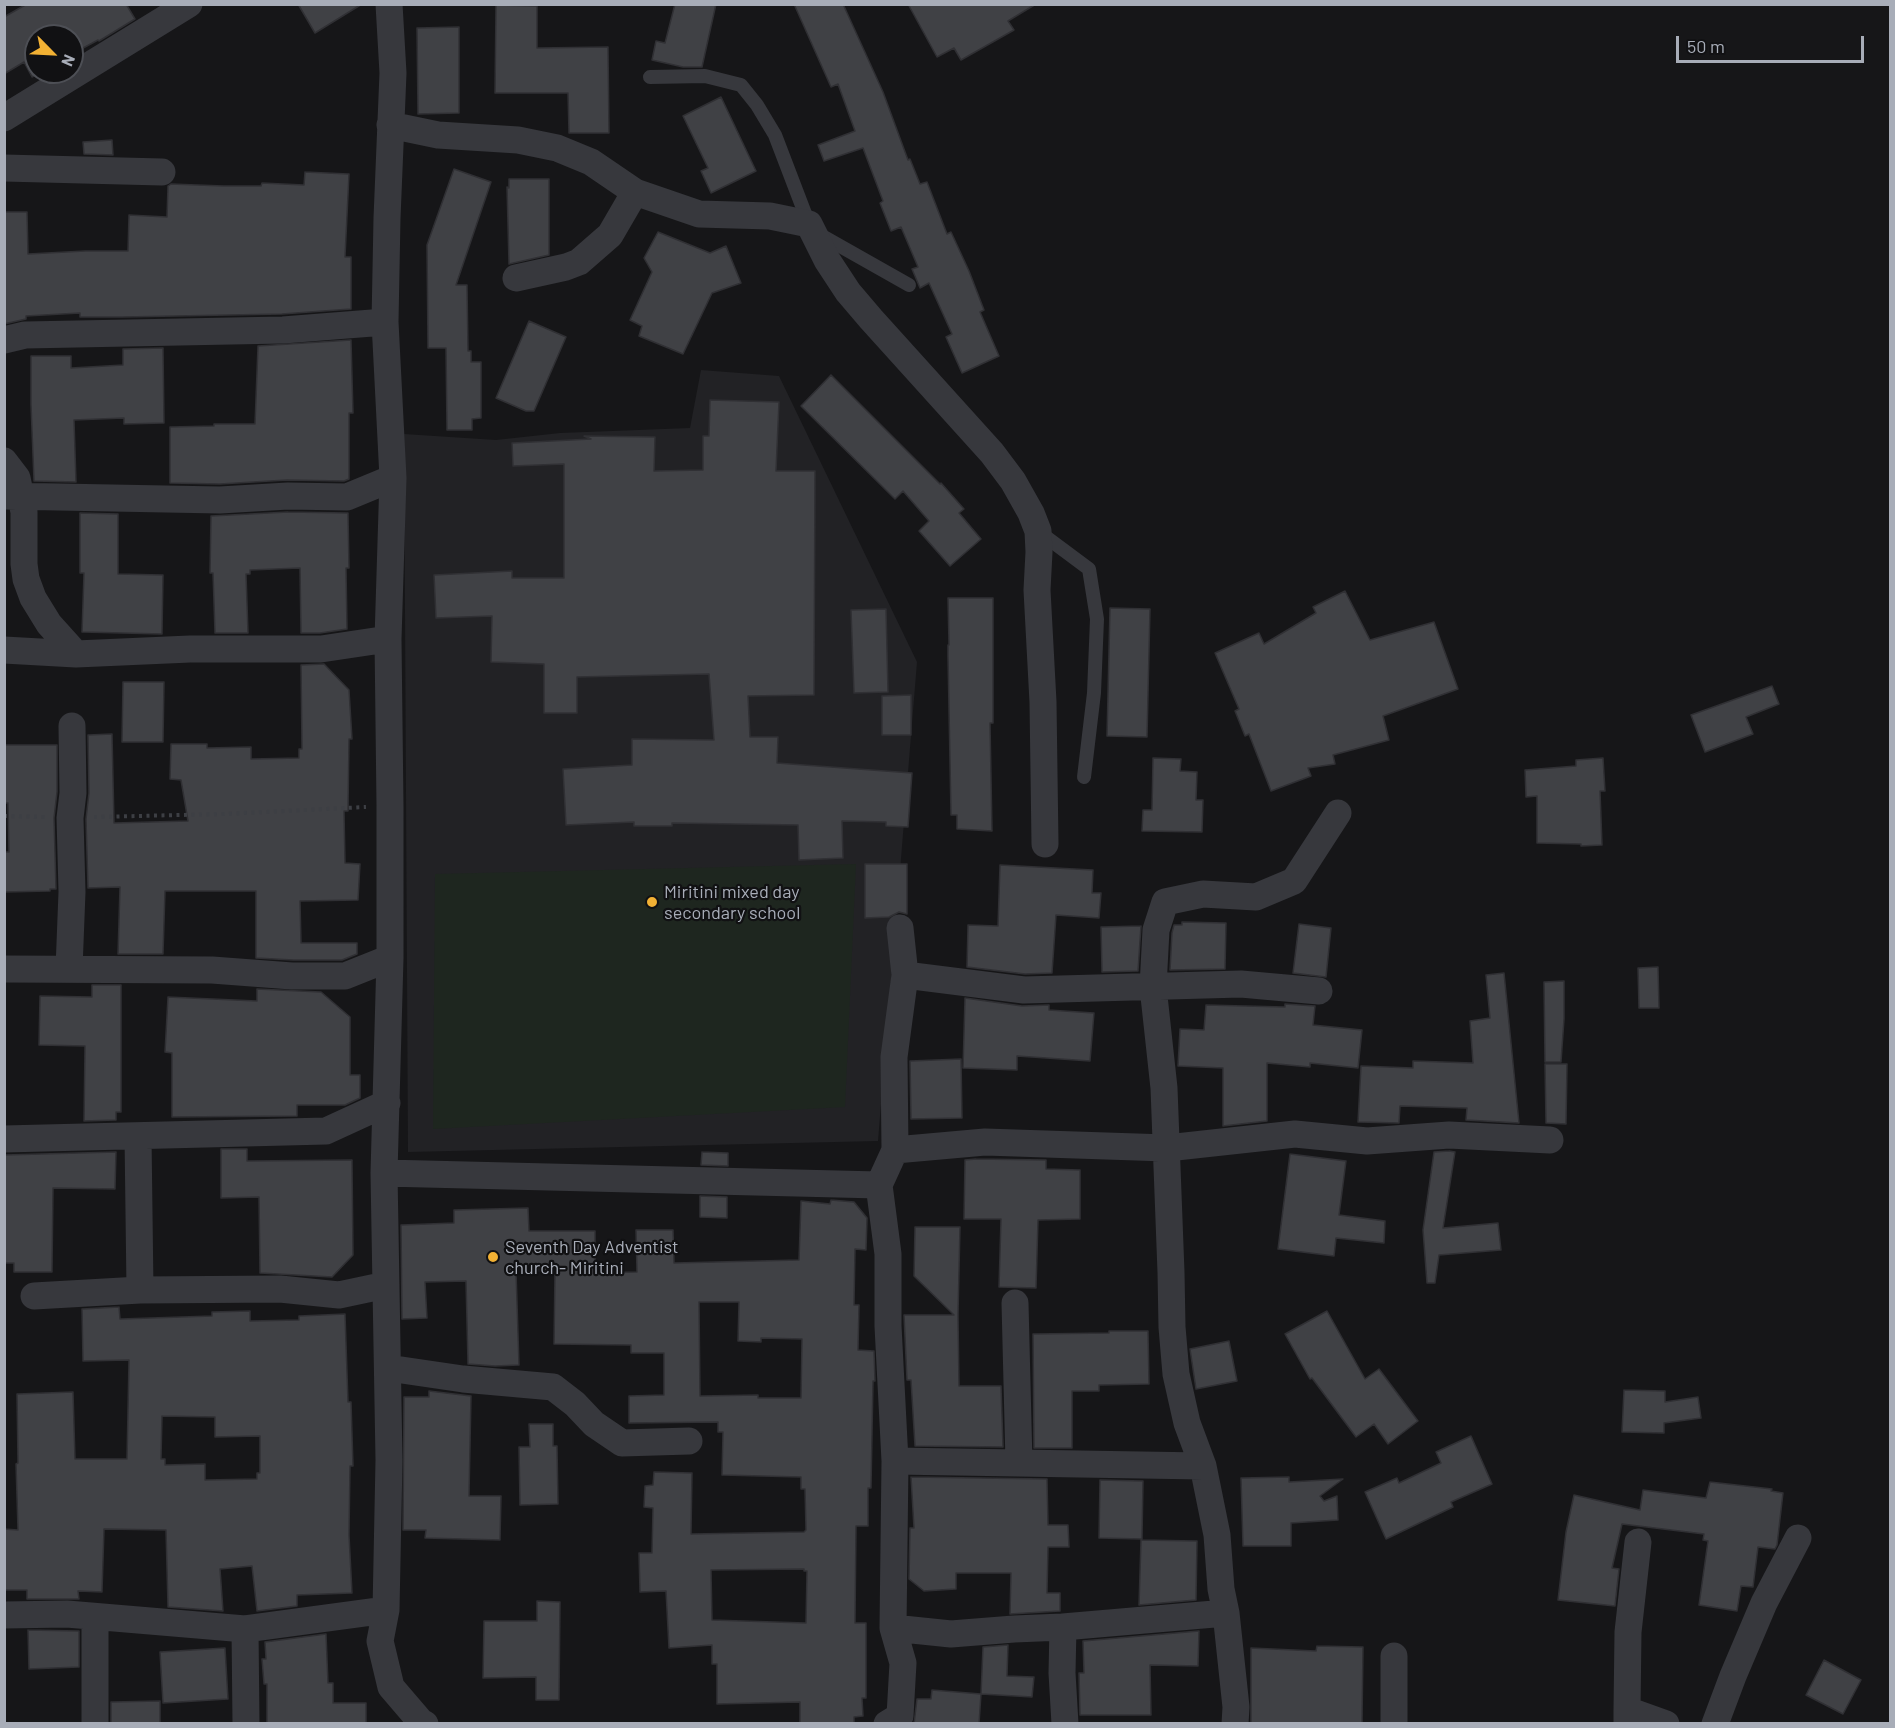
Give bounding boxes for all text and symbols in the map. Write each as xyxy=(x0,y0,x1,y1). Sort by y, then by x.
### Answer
north arrow xyxy=(24,24,84,84)
scale bar xyxy=(1679,24,1866,62)
text: 50 m xyxy=(1687,35,1725,57)
text: N xyxy=(58,52,80,69)
place label: Miritini mixed day secondary school xyxy=(664,881,800,924)
marker: Miritini mixed day secondary school xyxy=(645,895,659,909)
place label: Seventh Day Adventist church- Miritini xyxy=(505,1236,679,1278)
marker: Seventh Day Adventist church- Miritini xyxy=(486,1250,500,1264)

